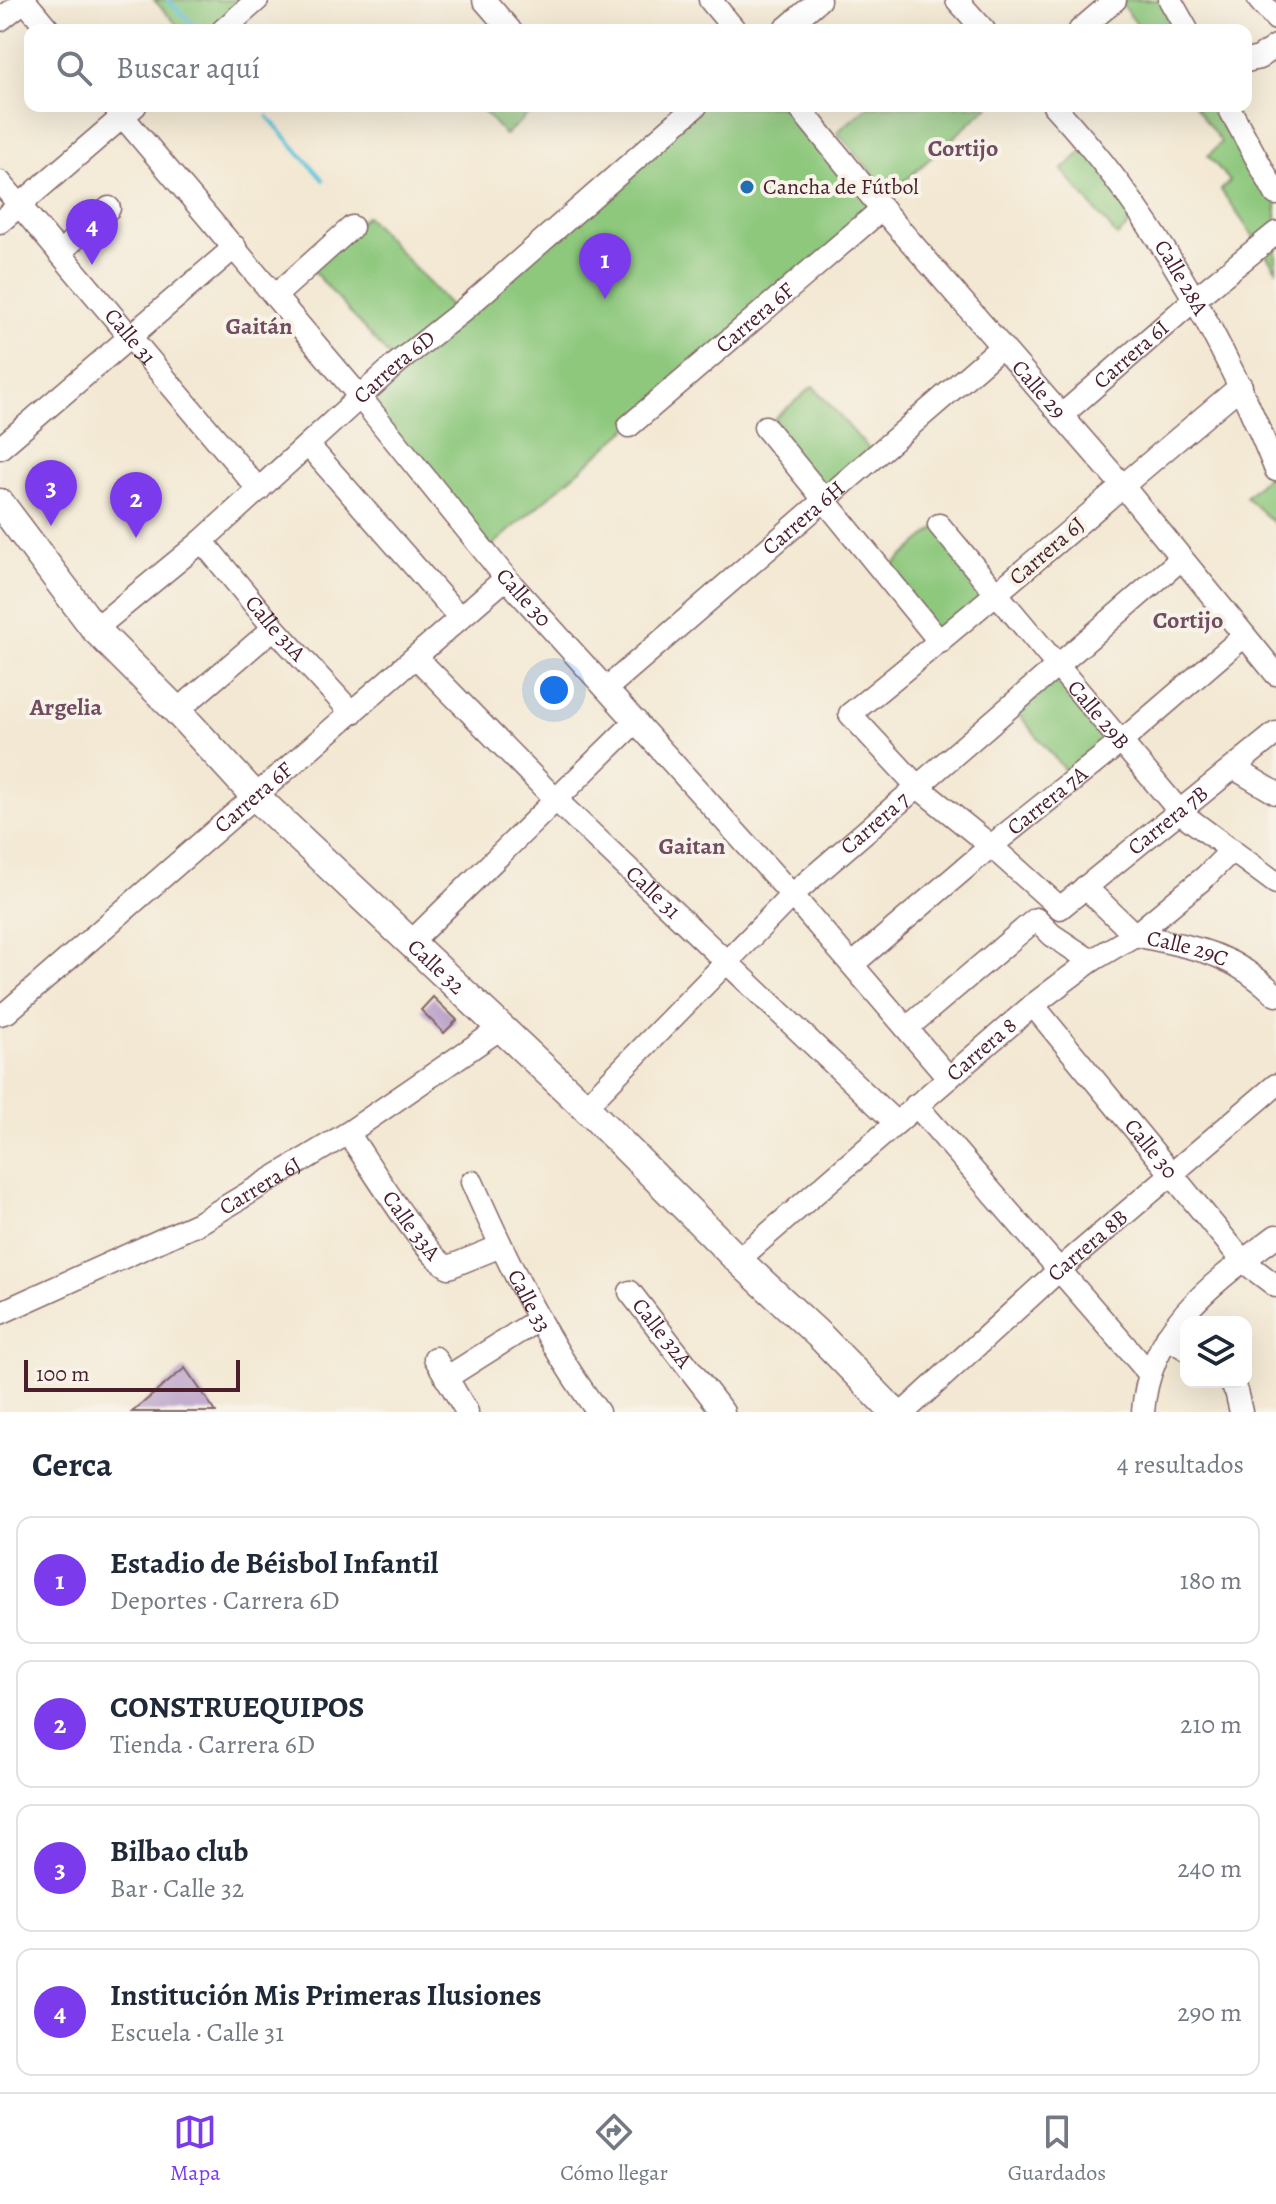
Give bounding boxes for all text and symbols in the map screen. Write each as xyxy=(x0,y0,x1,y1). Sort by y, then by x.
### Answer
search box xyxy=(24,24,1252,112)
icon: search xyxy=(52,46,96,90)
text: Buscar aquí xyxy=(116,48,260,88)
district label: Cortijo xyxy=(928,132,998,164)
place label: Cancha de Fútbol xyxy=(763,172,919,202)
marker: Cancha de Fútbol xyxy=(738,178,756,196)
pin: 4 xyxy=(66,199,118,265)
pin: 1 xyxy=(579,233,631,299)
street label: Calle 28A xyxy=(1147,234,1216,322)
street label: Carrera 6F xyxy=(709,276,801,360)
street label: Calle 31 xyxy=(97,302,163,371)
district label: Gaitán xyxy=(225,310,293,342)
street label: Carrera 6I xyxy=(1087,313,1176,396)
street label: Carrera 6D xyxy=(347,323,442,411)
street label: Calle 29 xyxy=(1005,353,1073,425)
pin: 3 xyxy=(25,460,77,526)
pin: 2 xyxy=(110,472,162,538)
street label: Carrera 6H xyxy=(756,474,851,562)
street label: Carrera 6J xyxy=(1003,510,1091,592)
street label: Calle 30 xyxy=(489,562,558,634)
street label: Calle 31A xyxy=(238,589,313,669)
district label: Cortijo xyxy=(1153,604,1223,636)
your location xyxy=(534,670,574,710)
street label: Calle 29B xyxy=(1060,674,1137,756)
district label: Argelia xyxy=(29,691,103,723)
street label: Carrera 6F xyxy=(208,755,299,840)
street label: Carrera 7A xyxy=(1001,758,1095,842)
street label: Carrera 7B xyxy=(1122,779,1215,862)
street label: Carrera 7 xyxy=(834,784,917,862)
district label: Gaitan xyxy=(658,830,726,862)
street label: Calle 31 xyxy=(619,859,687,926)
street label: Calle 29C xyxy=(1144,923,1233,974)
street label: Calle 32 xyxy=(401,932,471,1001)
street label: Carrera 8 xyxy=(940,1011,1023,1088)
street label: Calle 30 xyxy=(1117,1112,1185,1185)
street label: Carrera 6J xyxy=(214,1150,307,1222)
street label: Calle 33A xyxy=(375,1185,448,1268)
street label: Carrera 8B xyxy=(1041,1203,1134,1288)
street label: Calle 33 xyxy=(500,1264,558,1338)
street label: Calle 32A xyxy=(625,1292,699,1375)
map controls xyxy=(1180,1316,1252,1388)
button: layers xyxy=(1180,1316,1252,1388)
scale bar xyxy=(24,1356,240,1392)
text: 100 m xyxy=(36,1359,90,1389)
text: Cerca xyxy=(32,1441,113,1488)
text: 4 resultados xyxy=(1117,1447,1244,1482)
text: Estadio de Béisbol Infantil xyxy=(110,1543,439,1583)
text: 1 xyxy=(55,1563,65,1598)
text: 180 m xyxy=(1180,1563,1242,1598)
text: Deportes · Carrera 6D xyxy=(110,1583,340,1618)
text: CONSTRUEQUIPOS xyxy=(110,1687,364,1727)
text: 2 xyxy=(54,1707,66,1742)
text: 210 m xyxy=(1180,1707,1242,1742)
text: Tienda · Carrera 6D xyxy=(110,1727,315,1762)
text: Bilbao club xyxy=(110,1831,248,1871)
text: 3 xyxy=(54,1851,66,1886)
text: 240 m xyxy=(1177,1851,1242,1886)
text: Bar · Calle 32 xyxy=(110,1871,244,1906)
text: Institución Mis Primeras Ilusiones xyxy=(110,1975,542,2015)
text: 4 xyxy=(54,1995,66,2030)
text: 290 m xyxy=(1177,1995,1242,2030)
text: Escuela · Calle 31 xyxy=(110,2015,284,2050)
tab: Mapa xyxy=(170,2110,220,2188)
tab: Cómo llegar xyxy=(560,2110,668,2188)
tab: Guardados xyxy=(1008,2110,1106,2188)

